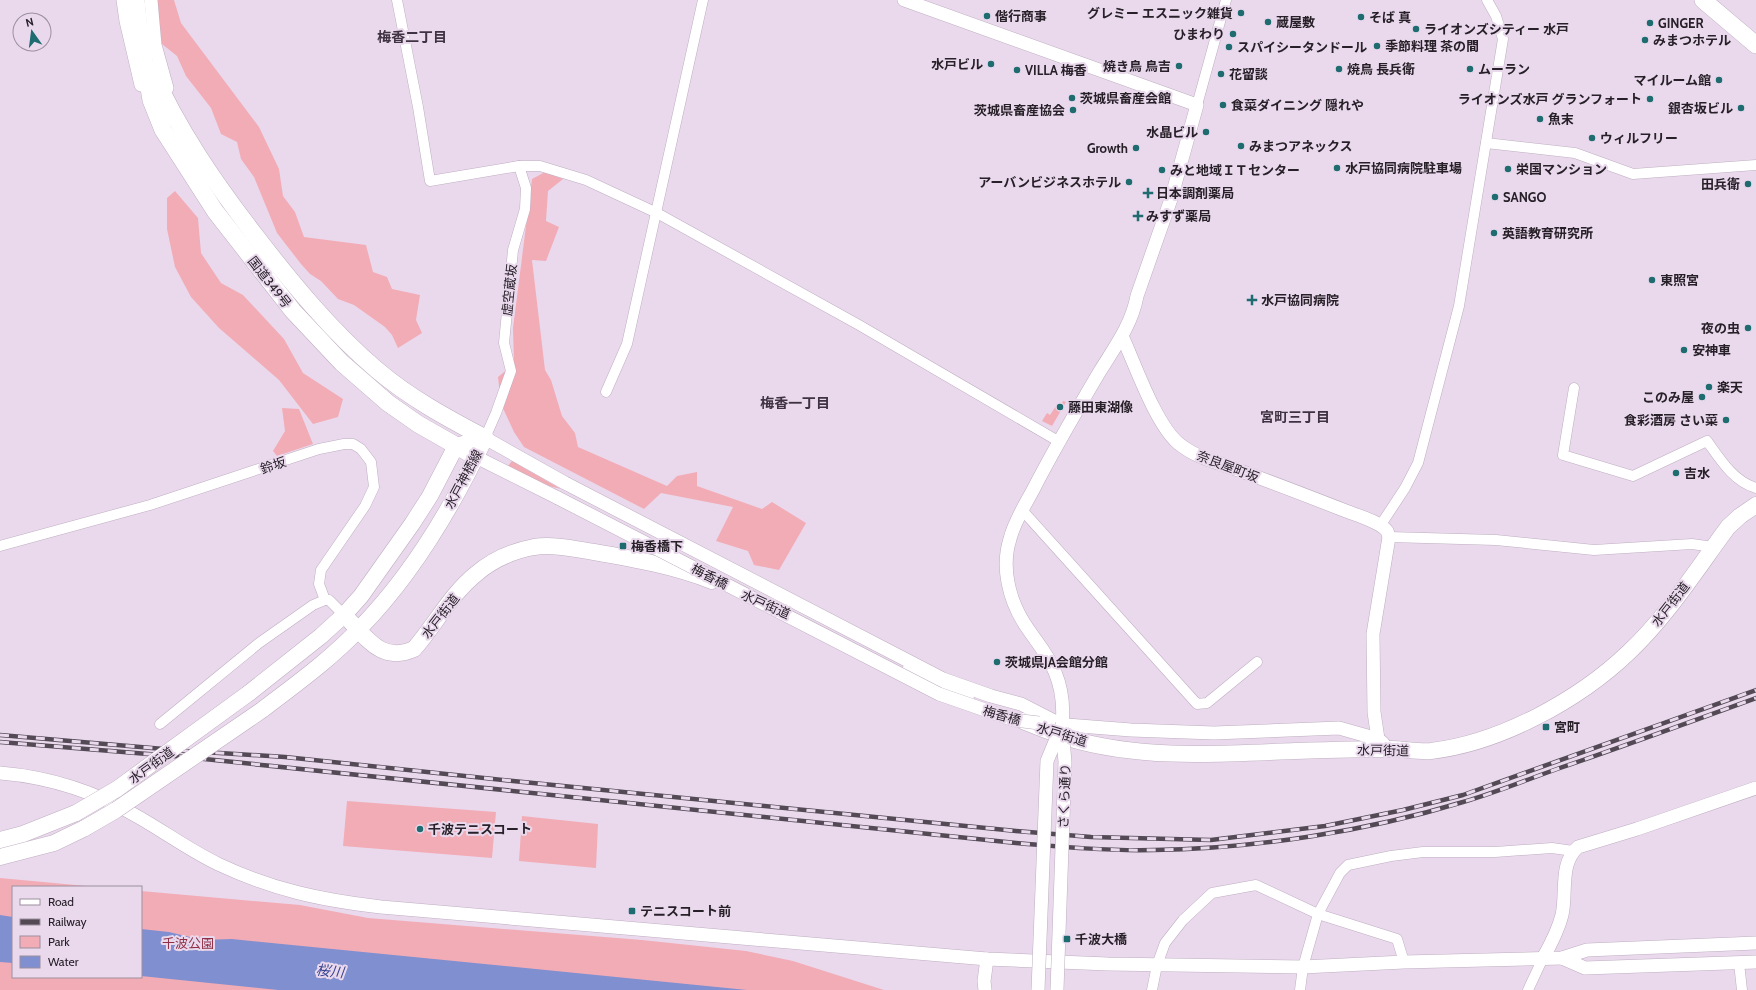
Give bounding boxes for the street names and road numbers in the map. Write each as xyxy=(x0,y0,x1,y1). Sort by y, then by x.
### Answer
street label: 国道349号 xyxy=(245,253,295,311)
street label: 虚空蔵坂 xyxy=(498,263,520,317)
street label: 水戸神栖線 xyxy=(441,447,485,511)
street label: 奈良屋町坂 xyxy=(1195,447,1261,485)
street label: 鈴坂 xyxy=(258,453,288,477)
street label: 梅香橋 xyxy=(689,560,731,592)
street label: 水戸街道 xyxy=(1648,579,1692,629)
street label: 水戸街道 xyxy=(739,586,793,622)
street label: 水戸街道 xyxy=(418,591,462,641)
street label: 梅香橋 xyxy=(981,702,1023,728)
street label: 水戸街道 xyxy=(1035,719,1089,749)
street label: 水戸街道 xyxy=(1357,742,1409,758)
street label: 水戸街道 xyxy=(125,743,177,787)
street label: さくら通り xyxy=(1055,763,1073,829)

